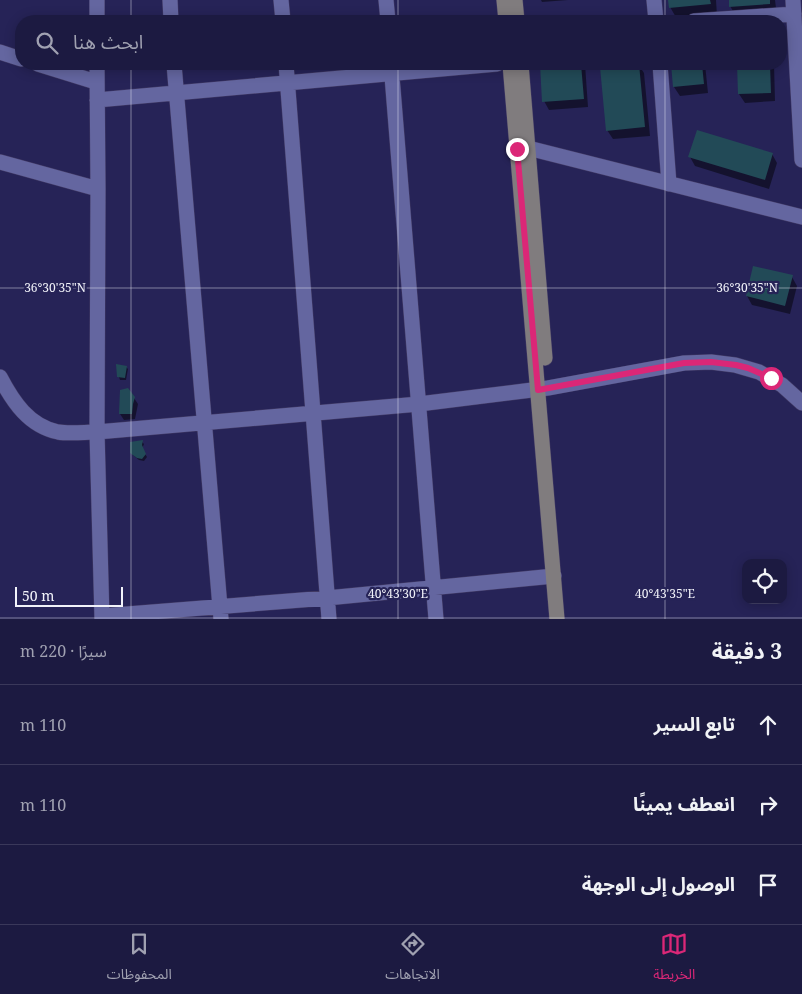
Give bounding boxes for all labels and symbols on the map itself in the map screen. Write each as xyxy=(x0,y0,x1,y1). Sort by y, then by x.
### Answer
route end xyxy=(506,138,529,161)
text: 36°30'35"N xyxy=(24,279,86,296)
text: 36°30'35"N xyxy=(716,279,778,296)
route start xyxy=(760,367,783,390)
scale bar xyxy=(15,584,122,607)
text: 40°43'30"E xyxy=(368,585,428,602)
text: 40°43'35"E xyxy=(635,585,695,602)

